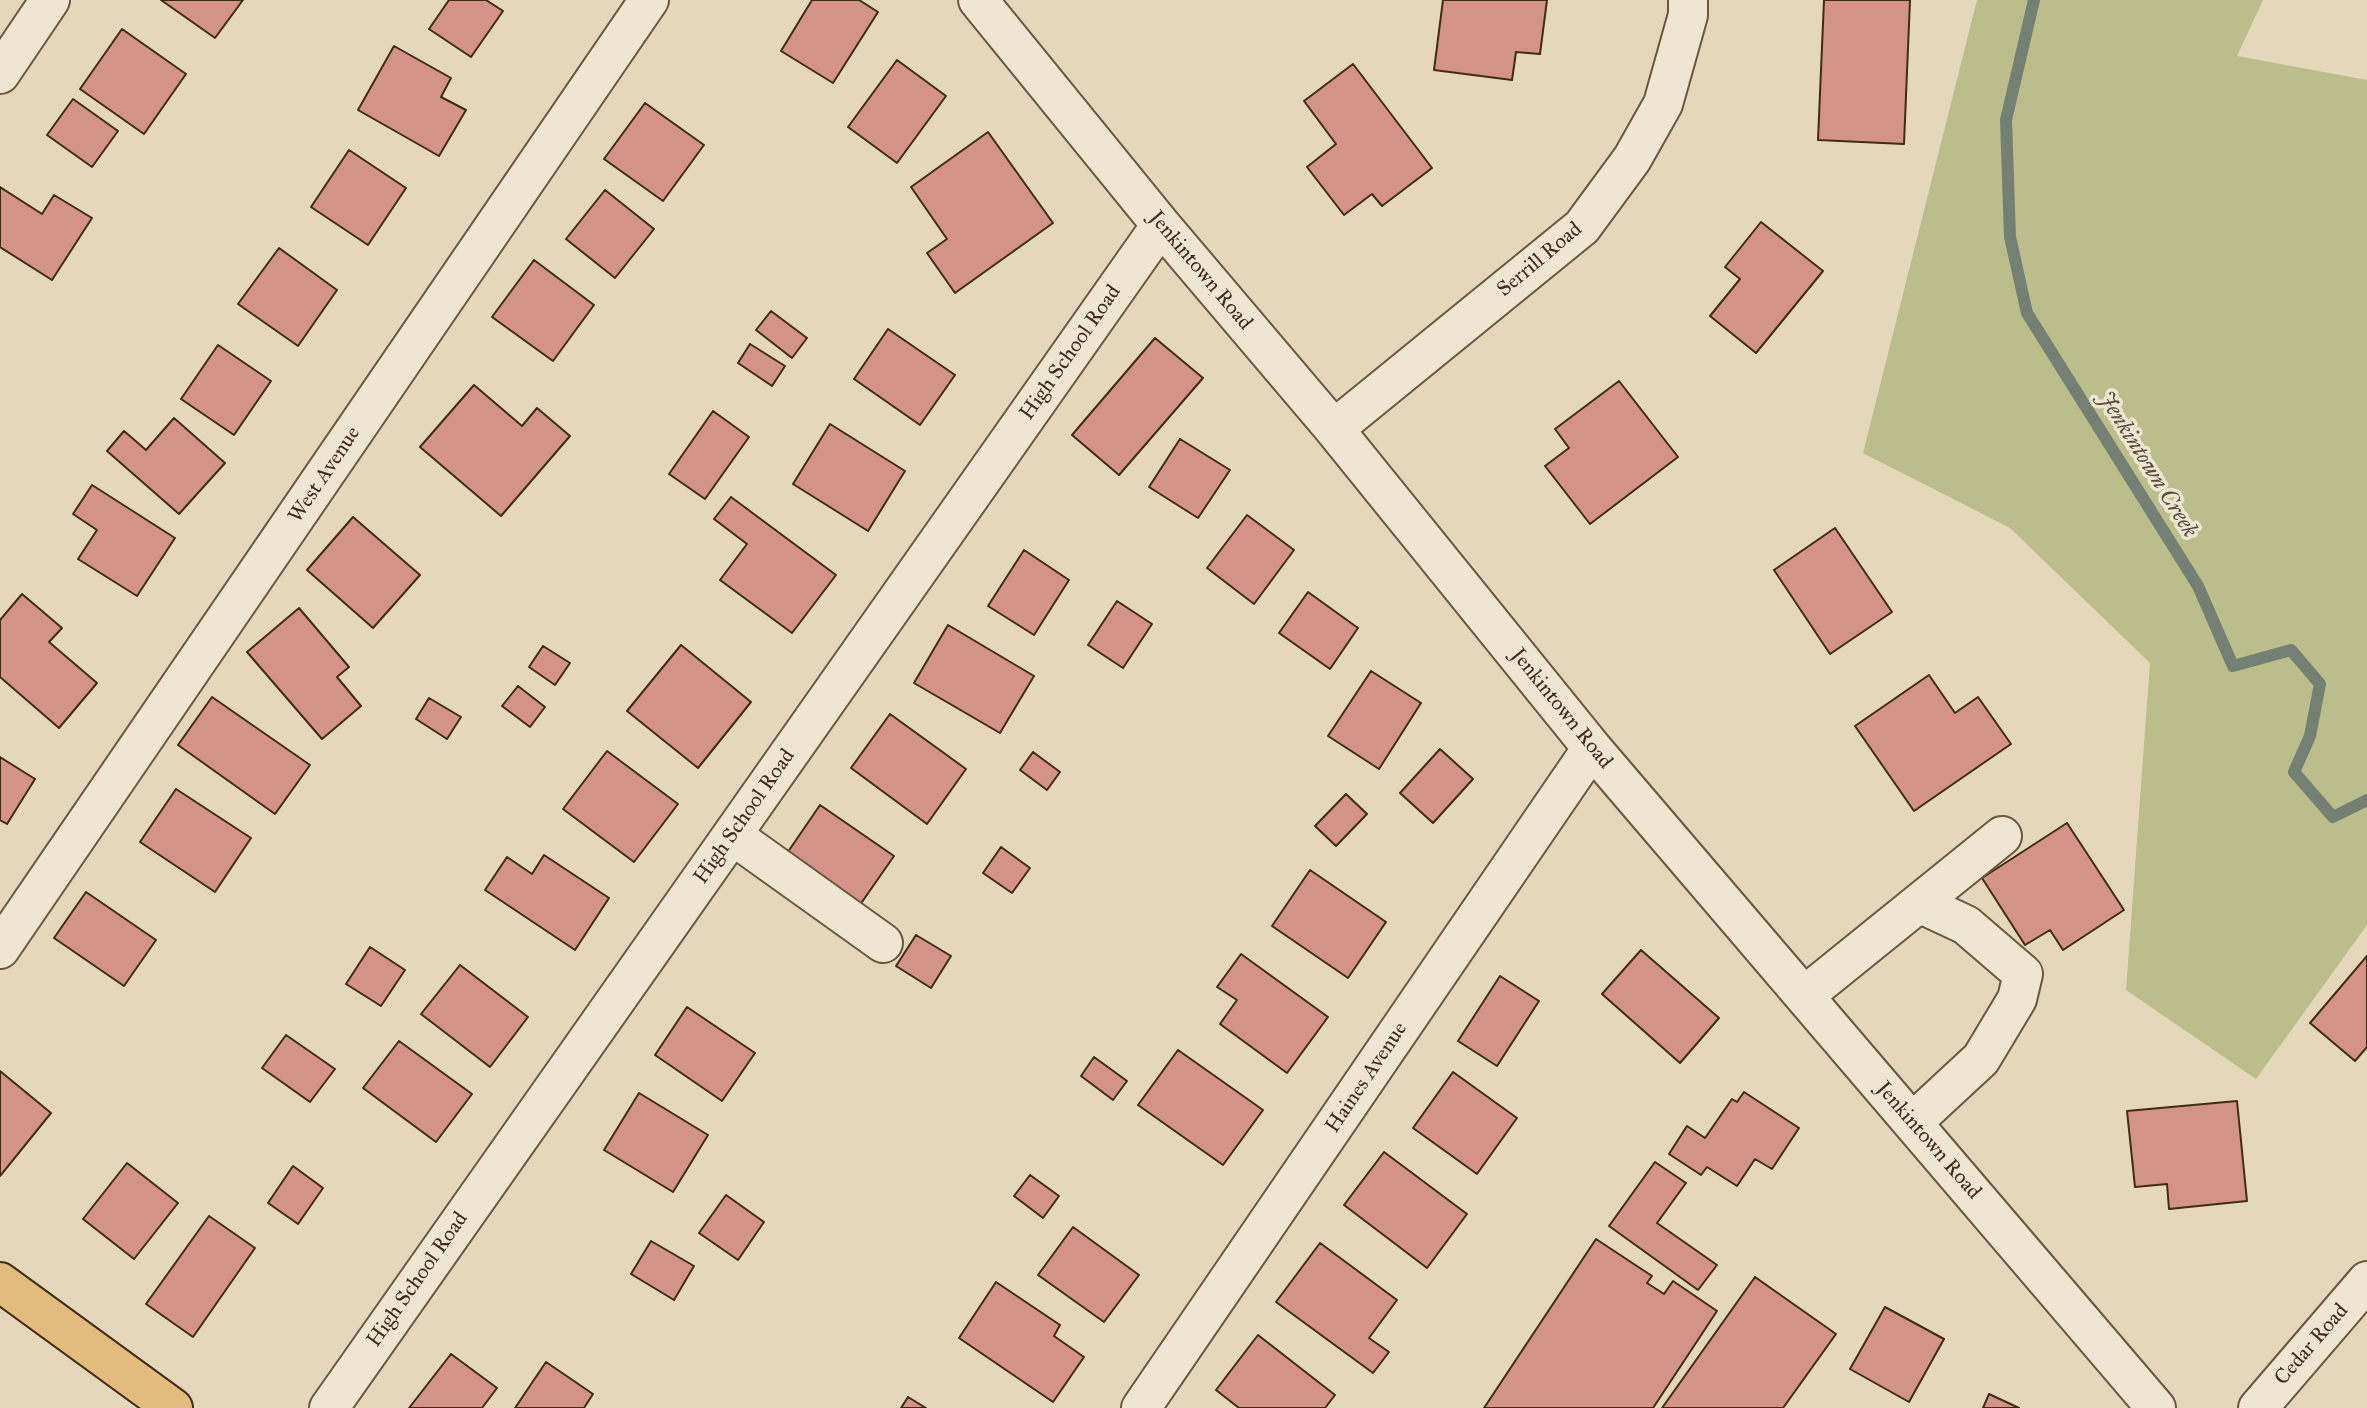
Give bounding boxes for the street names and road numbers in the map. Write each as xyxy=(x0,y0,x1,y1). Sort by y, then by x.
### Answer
street label: Jenkintown Road xyxy=(1143,206,1257,336)
street label: Serrill Road xyxy=(1492,217,1588,303)
street label: High School Road xyxy=(1015,281,1127,425)
street label: West Avenue xyxy=(284,422,366,528)
street label: Jenkintown Road xyxy=(1505,644,1617,774)
street label: High School Road xyxy=(689,745,801,889)
street label: Haines Avenue xyxy=(1321,1018,1413,1138)
street label: Jenkintown Road xyxy=(1870,1077,1986,1205)
street label: High School Road xyxy=(362,1208,474,1352)
street label: Cedar Road xyxy=(2270,1299,2354,1391)

